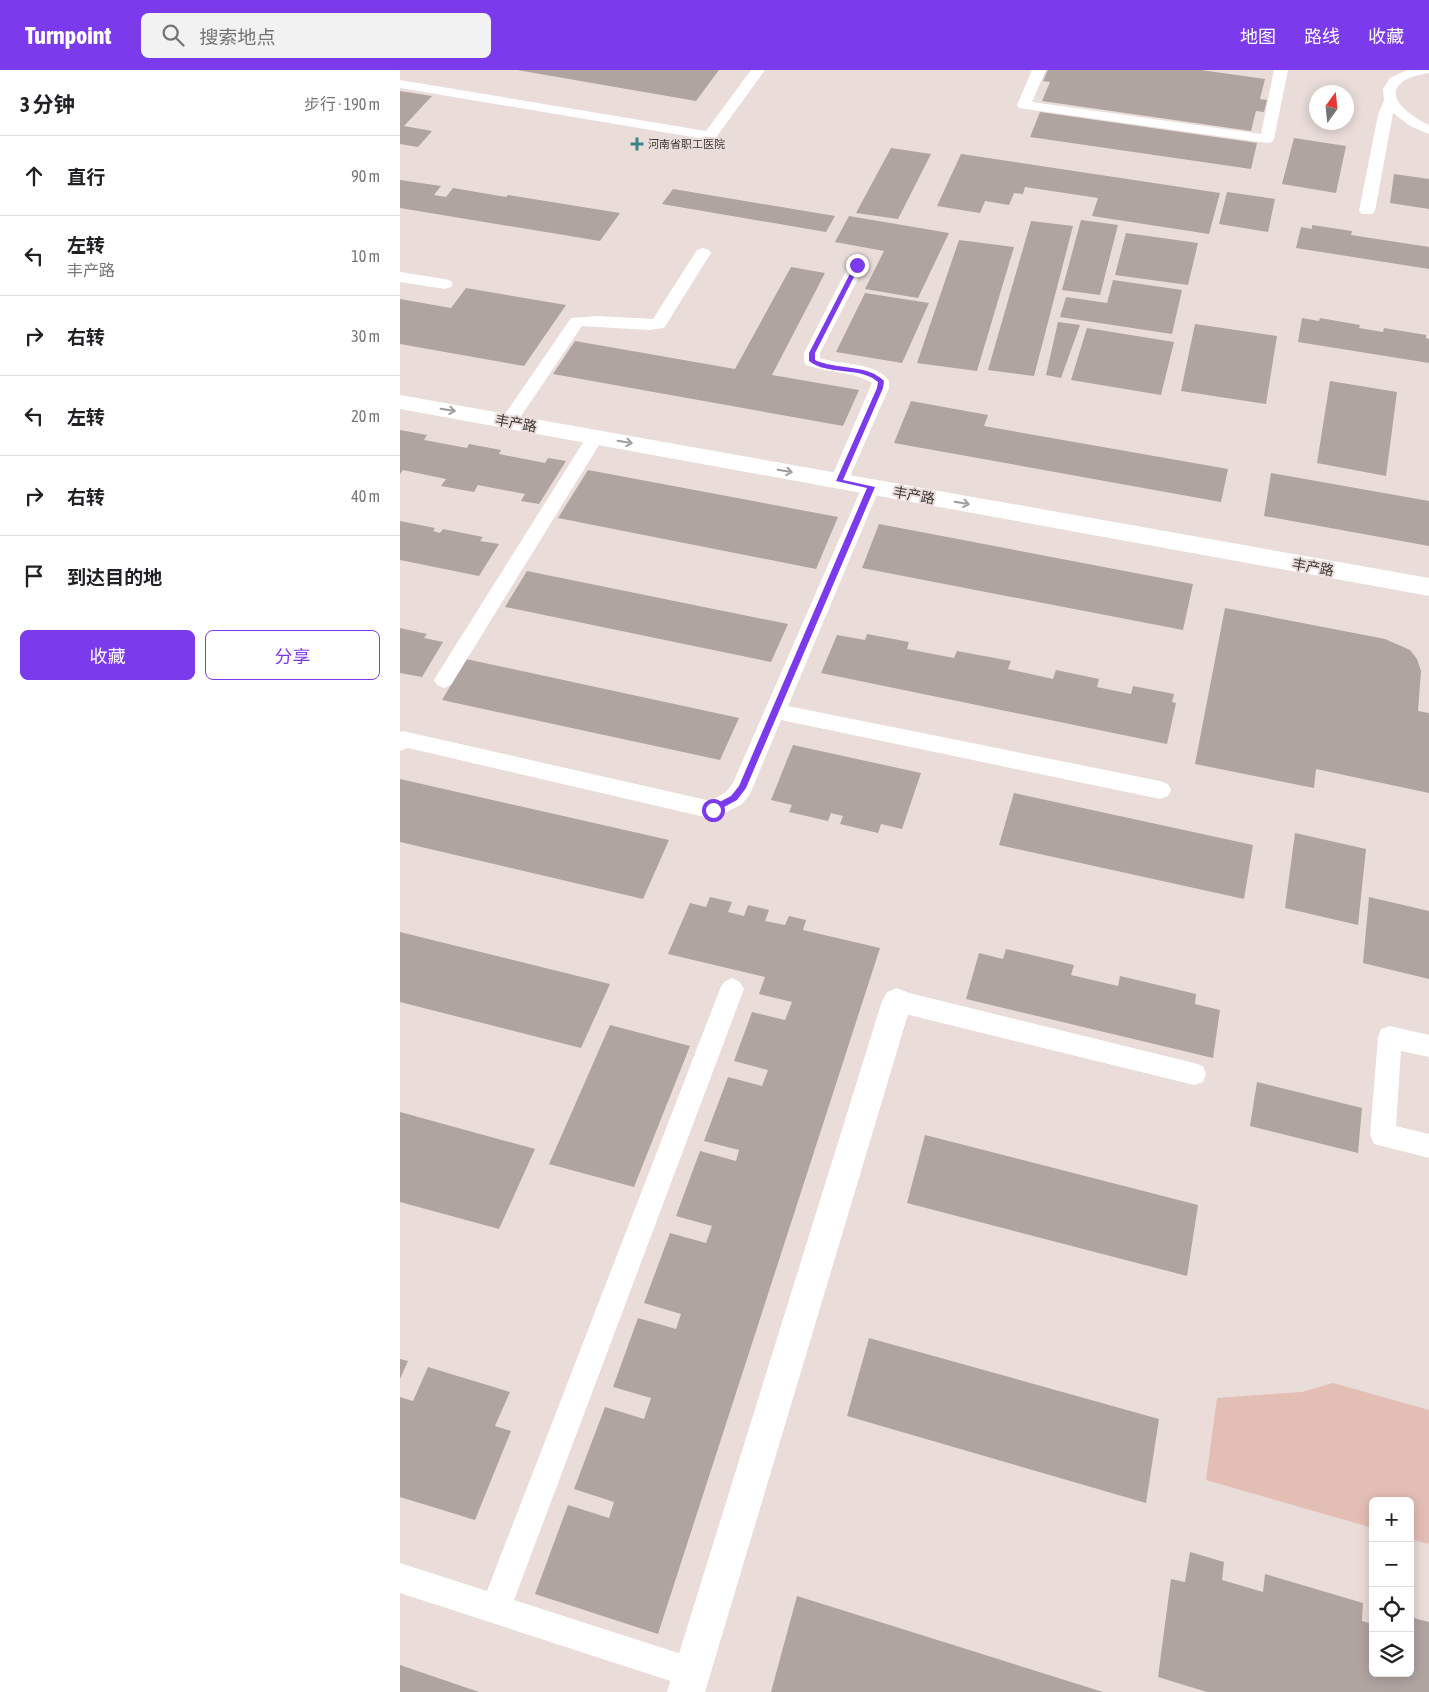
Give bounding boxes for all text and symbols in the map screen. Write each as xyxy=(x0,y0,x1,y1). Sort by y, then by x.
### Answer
search box xyxy=(141,13,491,58)
icon: search xyxy=(159,21,187,49)
text: Turnpoint xyxy=(25,22,111,49)
text: 搜索地点 xyxy=(199,26,275,48)
text: 地图 xyxy=(1240,26,1276,47)
text: 路线 xyxy=(1304,26,1340,47)
text: 收藏 xyxy=(1368,26,1404,47)
north arrow xyxy=(1309,85,1354,130)
text: 3 分钟 xyxy=(20,92,75,116)
text: 步行 · 190 m xyxy=(304,95,380,113)
marker: 河南省职工医院 xyxy=(630,137,644,151)
place label: 河南省职工医院 xyxy=(648,138,725,150)
icon: ahead xyxy=(20,162,48,190)
text: 直行 xyxy=(67,166,105,188)
text: 90 m xyxy=(351,167,380,185)
text: 左转 xyxy=(67,234,105,256)
icon: left xyxy=(20,242,48,270)
text: 10 m xyxy=(351,247,380,265)
route end xyxy=(846,254,869,277)
text: 丰产路 xyxy=(67,261,115,279)
icon: right xyxy=(20,322,48,350)
text: 右转 xyxy=(67,326,105,348)
text: 30 m xyxy=(351,327,380,345)
icon: left xyxy=(20,402,48,430)
text: 左转 xyxy=(67,406,105,428)
one-way arrow xyxy=(440,406,456,416)
text: 20 m xyxy=(351,407,380,425)
street label: 丰产路 xyxy=(494,411,538,435)
one-way arrow xyxy=(617,438,633,448)
one-way arrow xyxy=(777,467,793,477)
icon: right xyxy=(20,482,48,510)
street label: 丰产路 xyxy=(892,483,936,507)
text: 右转 xyxy=(67,486,105,508)
text: 40 m xyxy=(351,487,380,505)
one-way arrow xyxy=(954,499,970,509)
street label: 丰产路 xyxy=(1291,555,1335,579)
icon: arrive xyxy=(20,562,48,590)
text: 到达目的地 xyxy=(67,566,162,588)
button: 收藏 xyxy=(20,630,195,680)
button: 分享 xyxy=(205,630,380,680)
route start xyxy=(702,799,725,822)
map controls xyxy=(1369,1497,1414,1677)
button: + xyxy=(1369,1497,1414,1542)
button: − xyxy=(1369,1542,1414,1587)
button: locate xyxy=(1369,1587,1414,1632)
button: layers xyxy=(1369,1632,1414,1677)

